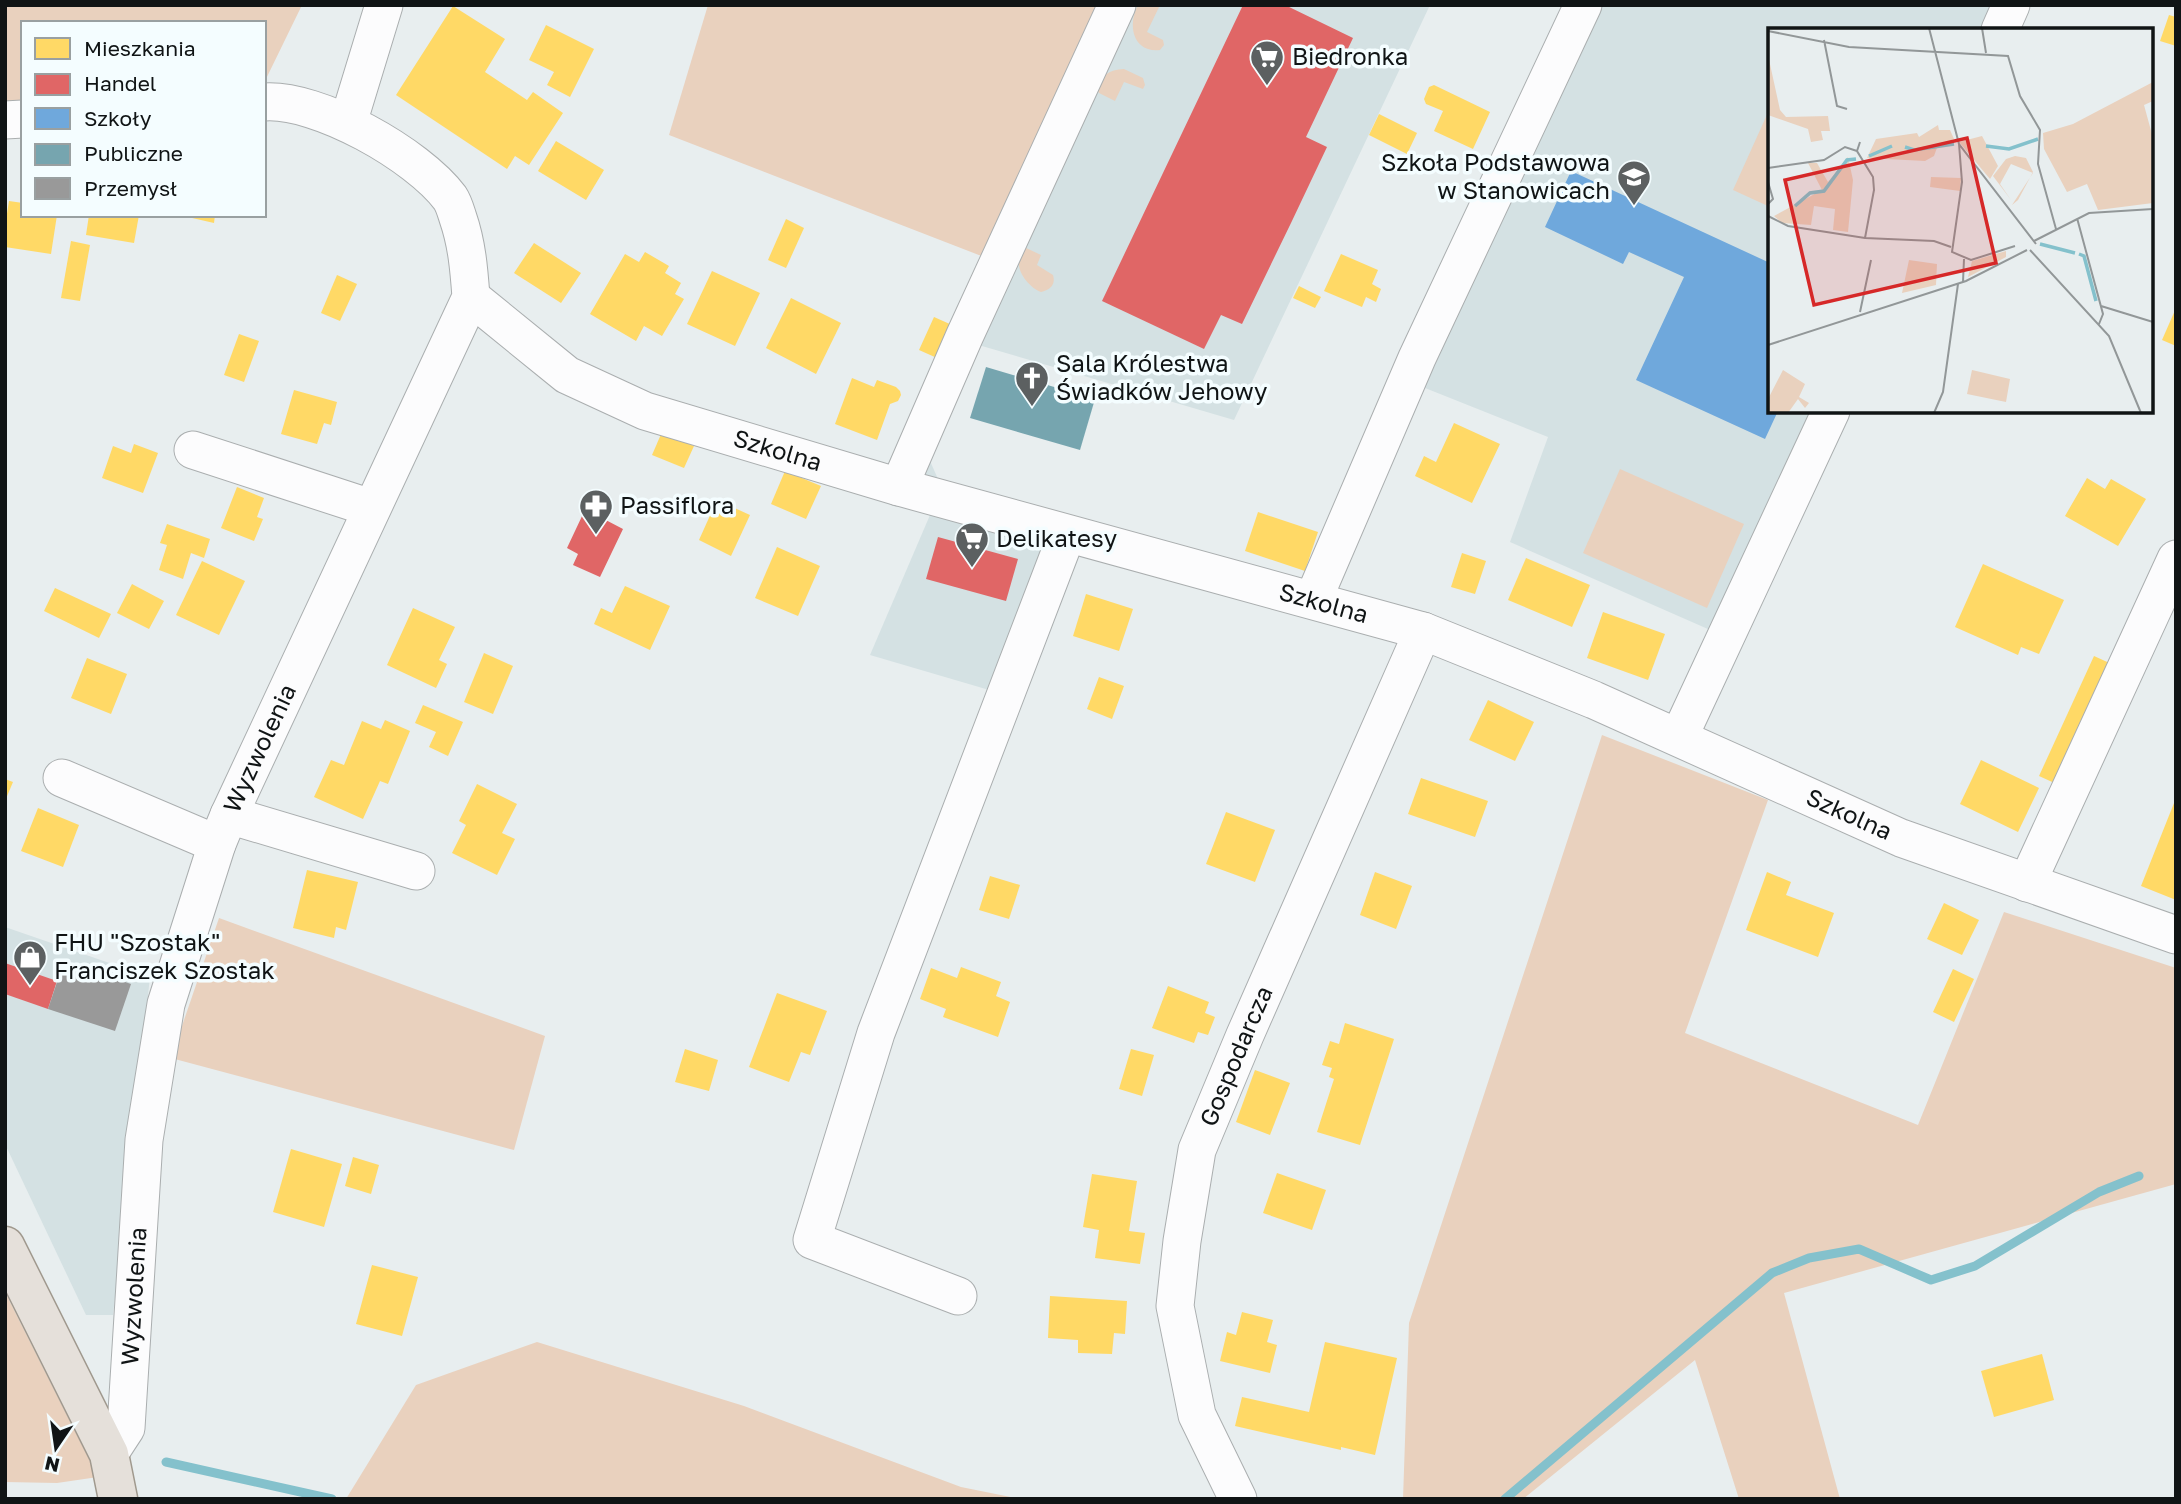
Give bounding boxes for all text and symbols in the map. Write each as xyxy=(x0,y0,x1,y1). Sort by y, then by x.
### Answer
legend xyxy=(21,21,266,217)
inset map xyxy=(1768,28,2153,413)
text: Mieszkania xyxy=(84,35,196,61)
supermarket icon: Biedronka xyxy=(1248,38,1286,87)
place label: Biedronka xyxy=(1292,41,1408,70)
text: Handel xyxy=(84,70,157,96)
text: Szkoły xyxy=(84,105,152,131)
text: Publiczne xyxy=(84,140,183,166)
place label: Szkoła Podstawowa w Stanowicach xyxy=(1381,147,1610,204)
school or university icon: Szkoła Podstawowa w Stanowicach xyxy=(1615,158,1653,207)
text: Przemysł xyxy=(84,175,177,201)
place label: Sala Królestwa Świadków Jehowy xyxy=(1056,348,1268,405)
church icon: Sala Królestwa Świadków Jehowy xyxy=(1013,359,1051,408)
street label: Szkolna xyxy=(730,422,826,476)
pharmacy icon: Passiflora xyxy=(577,487,615,536)
place label: Passiflora xyxy=(620,490,734,519)
supermarket icon: Delikatesy xyxy=(953,520,991,569)
place label: Delikatesy xyxy=(996,523,1117,552)
street label: Szkolna xyxy=(1276,576,1372,628)
street label: Wyzwolenia xyxy=(216,679,301,817)
street label: Szkolna xyxy=(1802,781,1897,845)
place label: FHU "Szostak" Franciszek Szostak xyxy=(54,927,275,984)
shop icon: FHU "Szostak" Franciszek Szostak xyxy=(11,938,49,987)
street label: Gospodarcza xyxy=(1193,981,1278,1130)
street label: Wyzwolenia xyxy=(114,1226,152,1366)
north arrow xyxy=(21,1413,91,1483)
text: N xyxy=(42,1452,62,1478)

